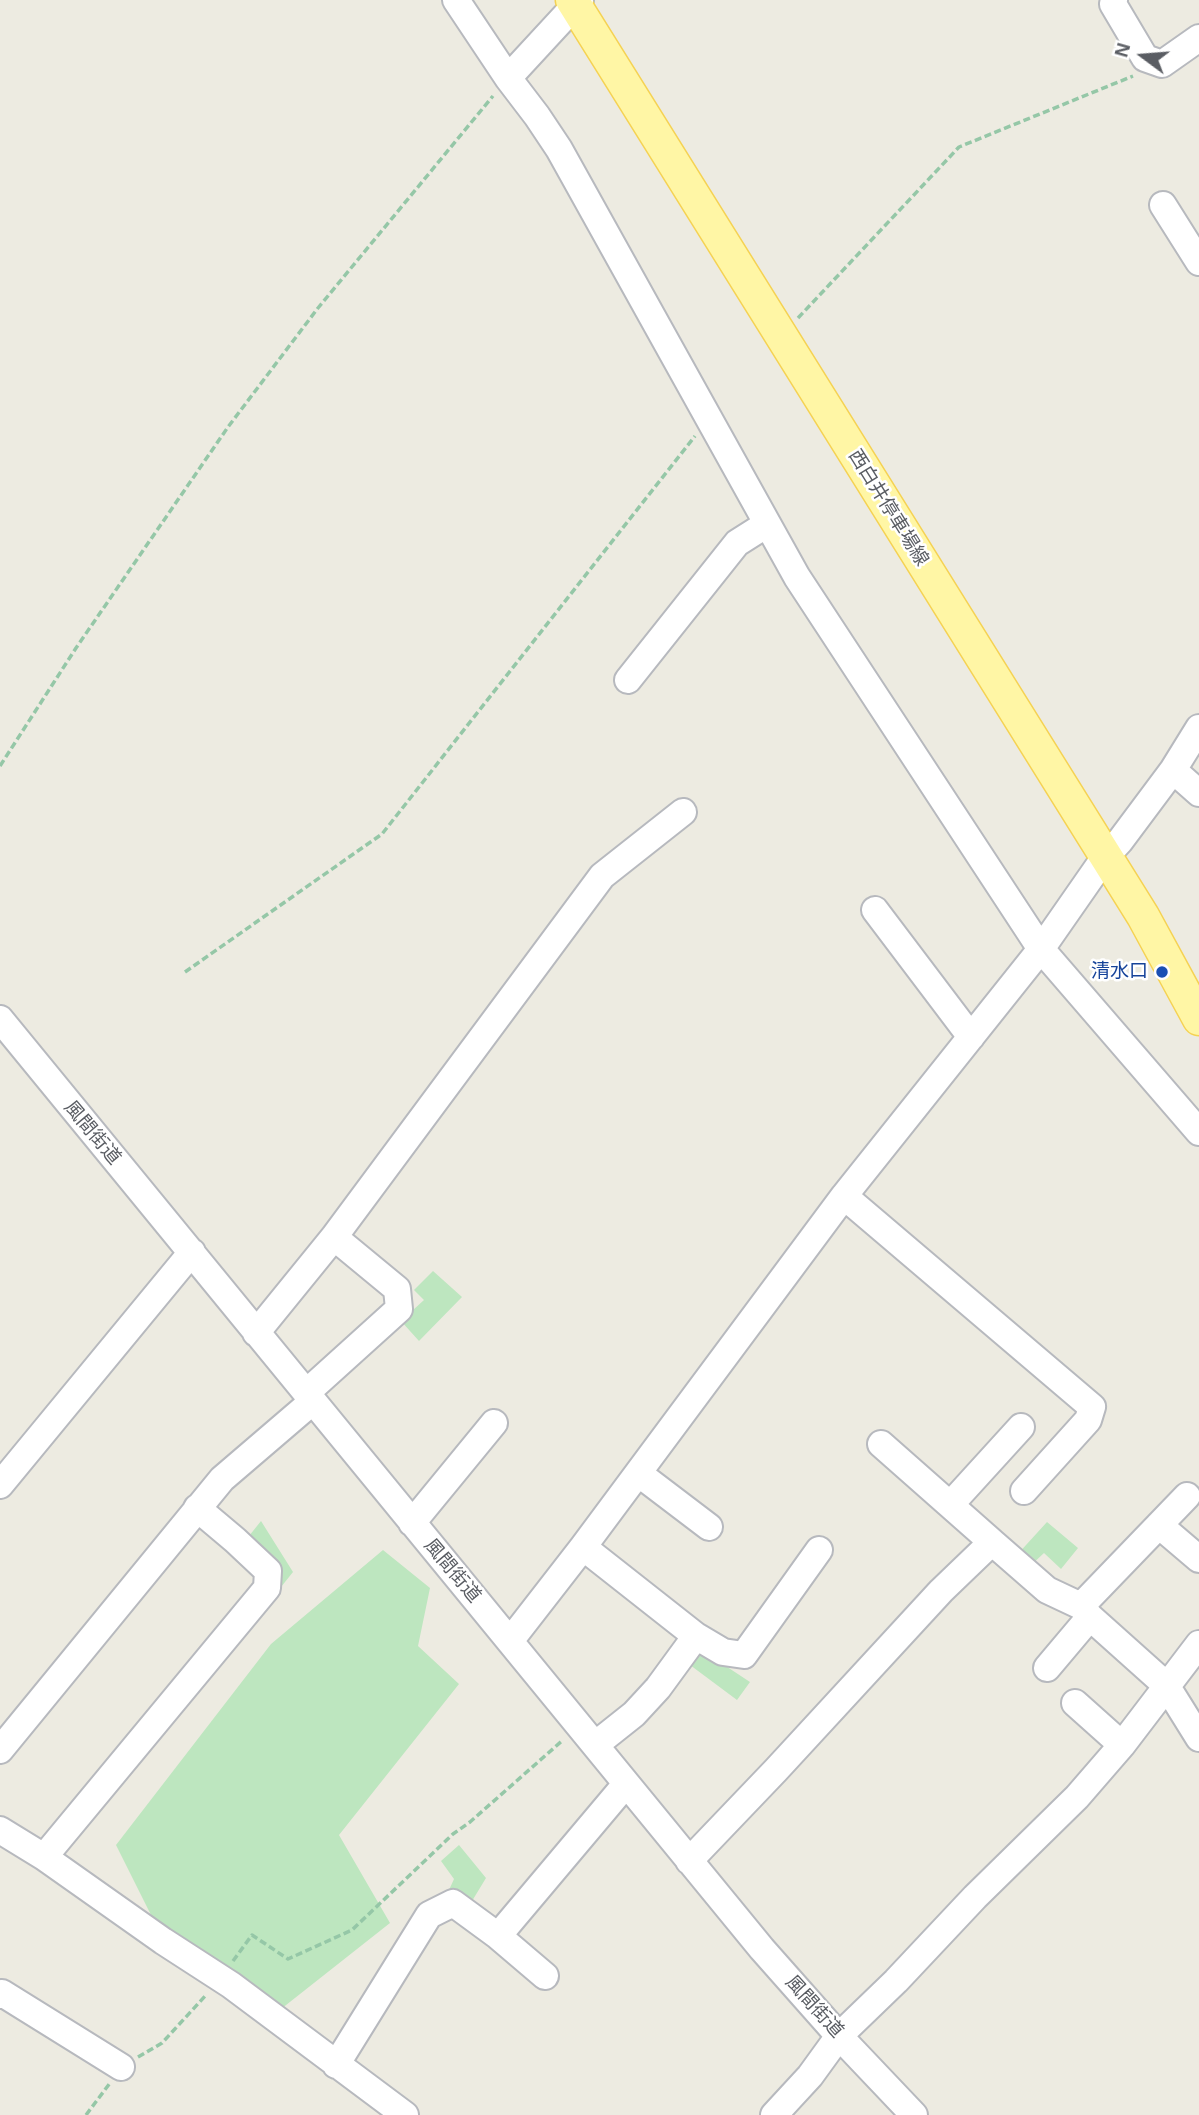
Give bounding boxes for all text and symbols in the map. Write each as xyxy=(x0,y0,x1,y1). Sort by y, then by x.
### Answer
north arrow xyxy=(1108,21,1178,91)
text: N xyxy=(1110,41,1134,60)
street label: 西白井停車場線 xyxy=(843,446,933,570)
place label: 清水口 xyxy=(1091,961,1148,983)
marker: 清水口 xyxy=(1154,964,1170,980)
street label: 風間街道 xyxy=(59,1097,125,1169)
street label: 風間街道 xyxy=(419,1535,485,1607)
street label: 風間街道 xyxy=(780,1971,848,2043)

